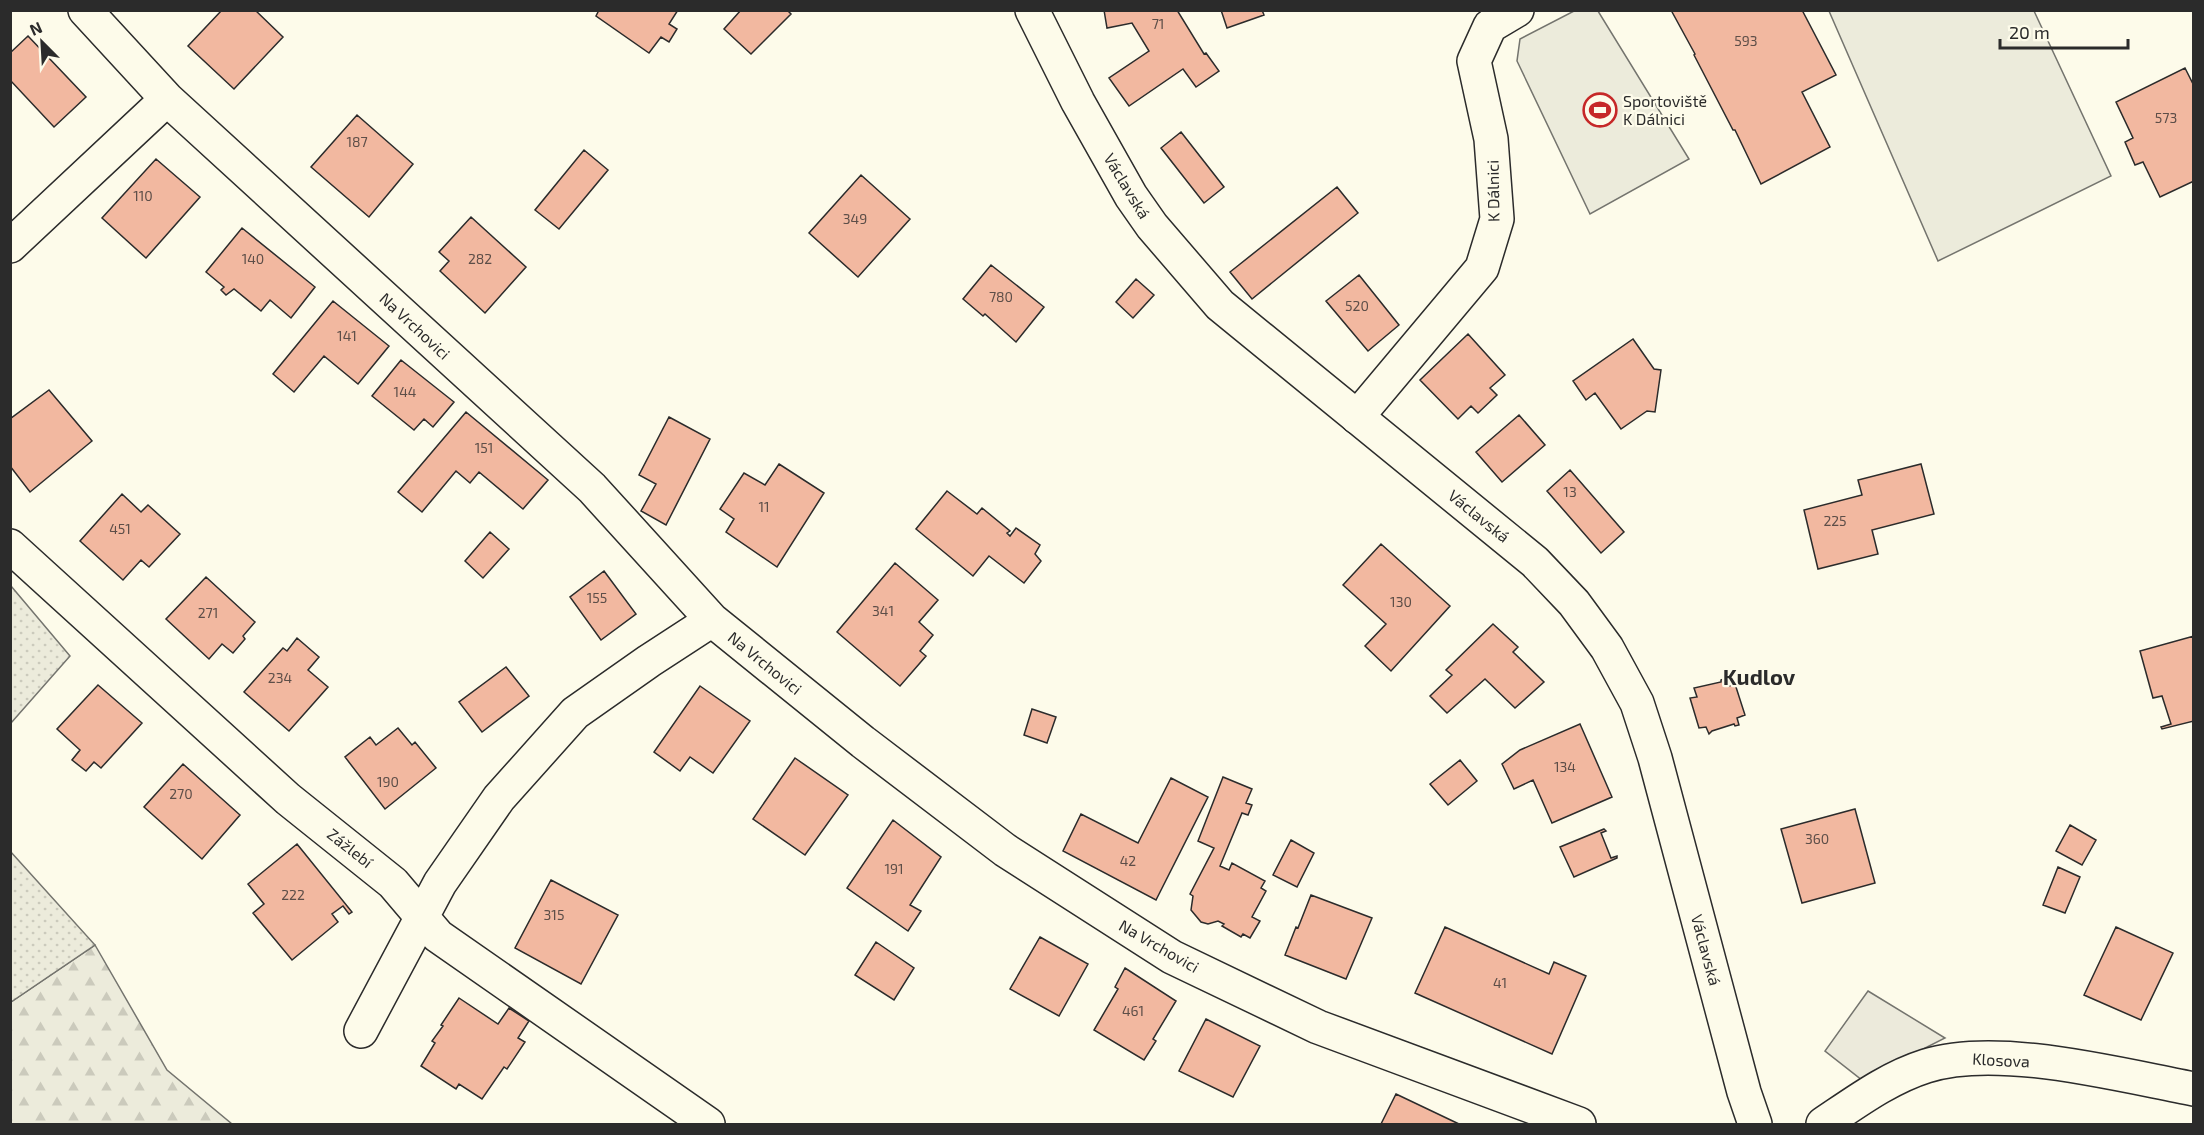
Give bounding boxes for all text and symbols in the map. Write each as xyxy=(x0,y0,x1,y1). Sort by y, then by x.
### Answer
north arrow xyxy=(12,12,72,72)
scale bar xyxy=(2000,12,2128,50)
house number: 71 xyxy=(1152,15,1164,32)
text: N xyxy=(27,17,45,39)
text: 20 m xyxy=(2009,21,2050,43)
house number: 593 xyxy=(1734,32,1758,49)
place label: Sportoviště K Dálnici xyxy=(1623,91,1707,128)
sports icon: Sportoviště K Dálnici xyxy=(1582,92,1618,128)
house number: 573 xyxy=(2155,109,2177,126)
house number: 187 xyxy=(346,133,368,150)
street label: Václavská xyxy=(1100,150,1154,222)
street label: K Dálnici xyxy=(1482,160,1503,222)
house number: 110 xyxy=(133,187,153,204)
house number: 349 xyxy=(843,210,867,227)
house number: 140 xyxy=(242,250,264,267)
house number: 282 xyxy=(468,250,492,267)
street label: Na Vrchovici xyxy=(376,288,454,363)
house number: 780 xyxy=(989,288,1013,305)
house number: 520 xyxy=(1345,297,1369,314)
house number: 141 xyxy=(337,327,357,344)
house number: 144 xyxy=(394,383,416,400)
house number: 151 xyxy=(475,439,493,456)
house number: 13 xyxy=(1563,483,1577,500)
street label: Václavská xyxy=(1445,485,1514,546)
house number: 11 xyxy=(758,498,770,515)
house number: 225 xyxy=(1823,512,1847,529)
house number: 451 xyxy=(109,520,131,537)
house number: 155 xyxy=(587,589,607,606)
house number: 130 xyxy=(1390,593,1412,610)
house number: 341 xyxy=(872,602,894,619)
house number: 271 xyxy=(198,604,218,621)
street label: Na Vrchovici xyxy=(725,627,806,698)
district label: Kudlov xyxy=(1723,663,1796,689)
house number: 234 xyxy=(268,669,292,686)
house number: 134 xyxy=(1554,758,1576,775)
house number: 190 xyxy=(377,773,399,790)
house number: 270 xyxy=(169,785,193,802)
street label: Zážlebí xyxy=(324,824,378,872)
house number: 360 xyxy=(1805,830,1829,847)
house number: 42 xyxy=(1120,852,1136,869)
house number: 191 xyxy=(884,860,904,877)
house number: 222 xyxy=(281,886,305,903)
house number: 315 xyxy=(544,906,564,923)
street label: Václavská xyxy=(1688,912,1725,988)
street label: Na Vrchovici xyxy=(1116,915,1203,976)
house number: 41 xyxy=(1493,974,1507,991)
house number: 461 xyxy=(1122,1002,1144,1019)
street label: Klosova xyxy=(1972,1049,2030,1070)

